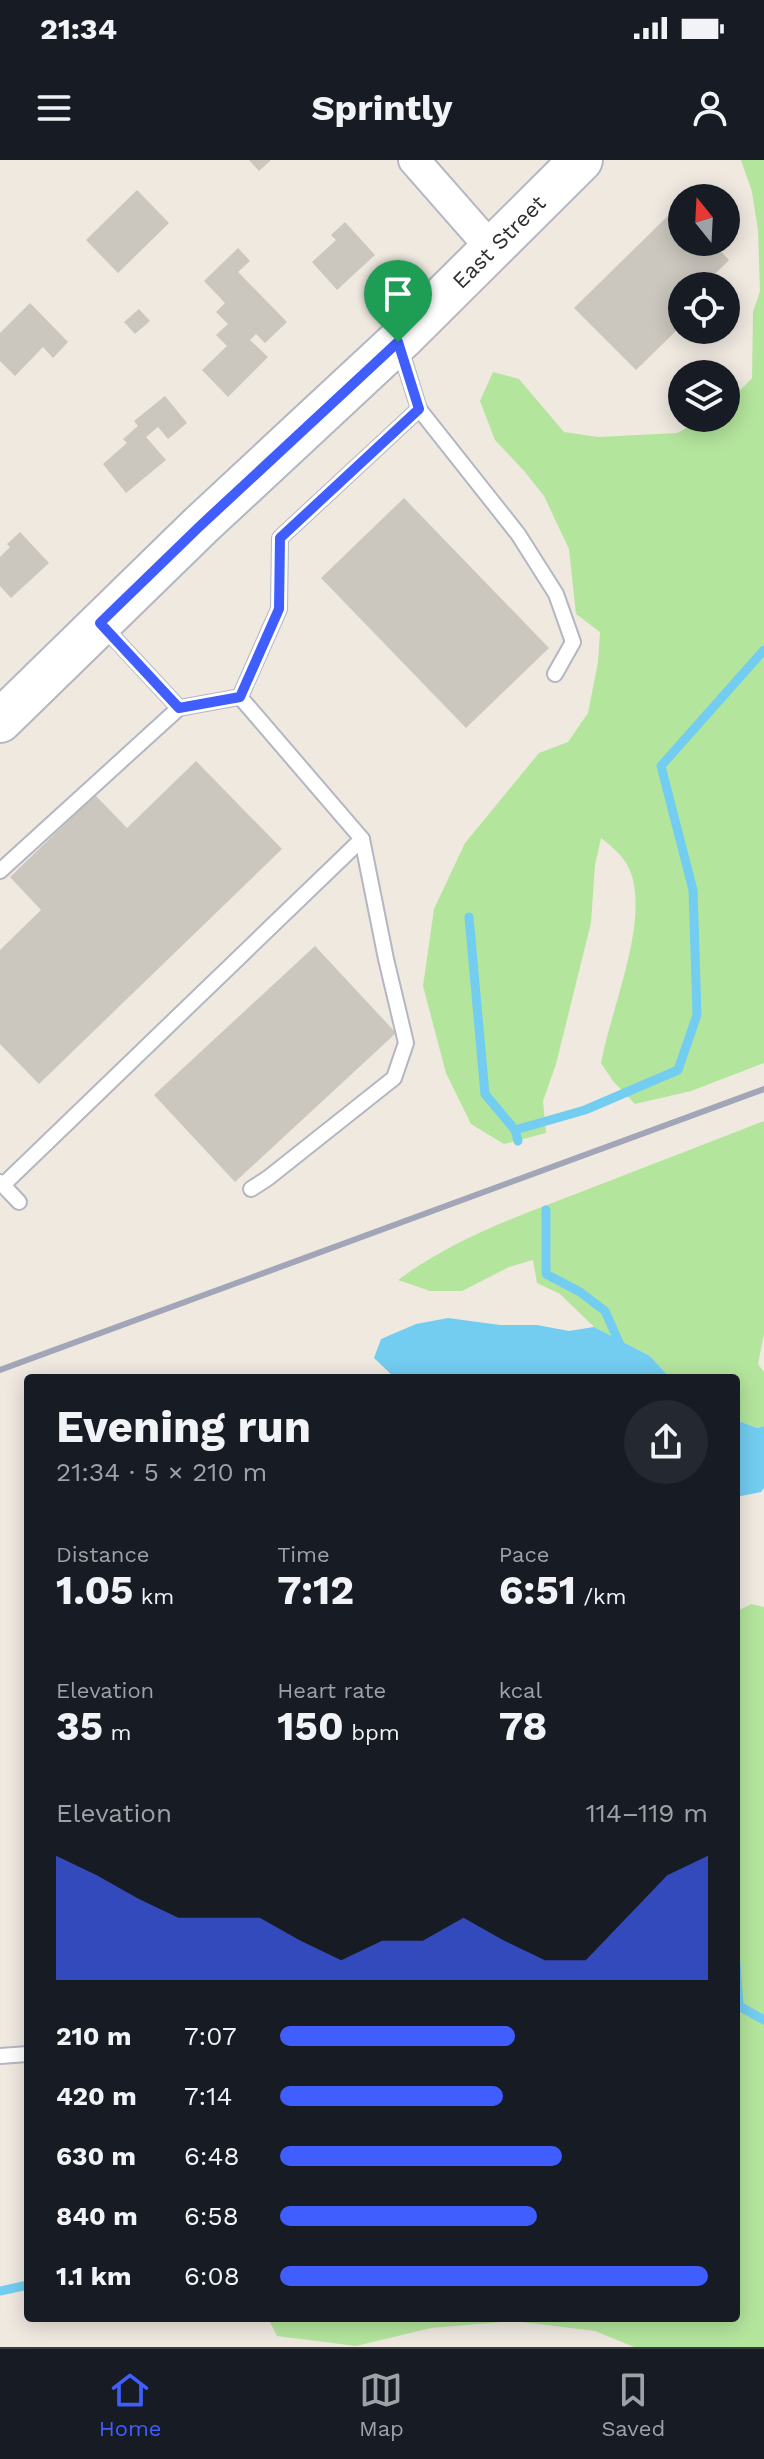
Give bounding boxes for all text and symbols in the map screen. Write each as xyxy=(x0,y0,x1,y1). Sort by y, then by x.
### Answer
text: 21:34 xyxy=(40,11,117,46)
icon: menu xyxy=(32,86,76,130)
icon: person xyxy=(688,86,732,130)
text: Sprintly xyxy=(311,87,453,129)
north arrow xyxy=(668,184,740,256)
map controls xyxy=(668,184,740,432)
street label: East Street xyxy=(447,190,551,294)
pin xyxy=(364,260,432,342)
icon: arrive xyxy=(376,272,420,316)
button: locate xyxy=(668,272,740,344)
button: layers xyxy=(668,360,740,432)
button: share xyxy=(624,1400,708,1484)
text: Evening run xyxy=(56,1401,311,1453)
text: 21:34 · 5 × 210 m xyxy=(56,1457,267,1487)
text: Distance xyxy=(56,1542,150,1567)
text: Time xyxy=(277,1542,330,1567)
text: Pace xyxy=(499,1542,550,1567)
text: 1.05 xyxy=(56,1567,133,1614)
text: 7:12 xyxy=(277,1567,354,1614)
text: 6:51 xyxy=(499,1567,576,1614)
text: km xyxy=(133,1584,174,1609)
text: /km xyxy=(576,1584,627,1609)
text: Elevation xyxy=(56,1678,154,1703)
text: Heart rate xyxy=(277,1678,386,1703)
text: kcal xyxy=(499,1678,542,1703)
text: 35 xyxy=(56,1703,103,1750)
text: 150 xyxy=(277,1703,344,1750)
text: 78 xyxy=(499,1703,547,1750)
text: m xyxy=(103,1720,132,1745)
text: bpm xyxy=(344,1720,400,1745)
text: Elevation xyxy=(56,1798,172,1828)
text: 114–119 m xyxy=(586,1798,708,1828)
text: 210 m xyxy=(56,2021,131,2051)
text: 7:07 xyxy=(184,2021,237,2051)
text: 420 m xyxy=(56,2081,137,2111)
text: 7:14 xyxy=(184,2081,232,2111)
text: 630 m xyxy=(56,2141,136,2171)
text: 6:48 xyxy=(184,2141,239,2171)
text: 840 m xyxy=(56,2201,138,2231)
text: 6:58 xyxy=(184,2201,239,2231)
text: 1.1 km xyxy=(56,2261,131,2291)
text: 6:08 xyxy=(184,2261,240,2291)
tab: Home xyxy=(99,2368,162,2441)
tab: Map xyxy=(359,2368,404,2441)
tab: Saved xyxy=(601,2368,665,2441)

